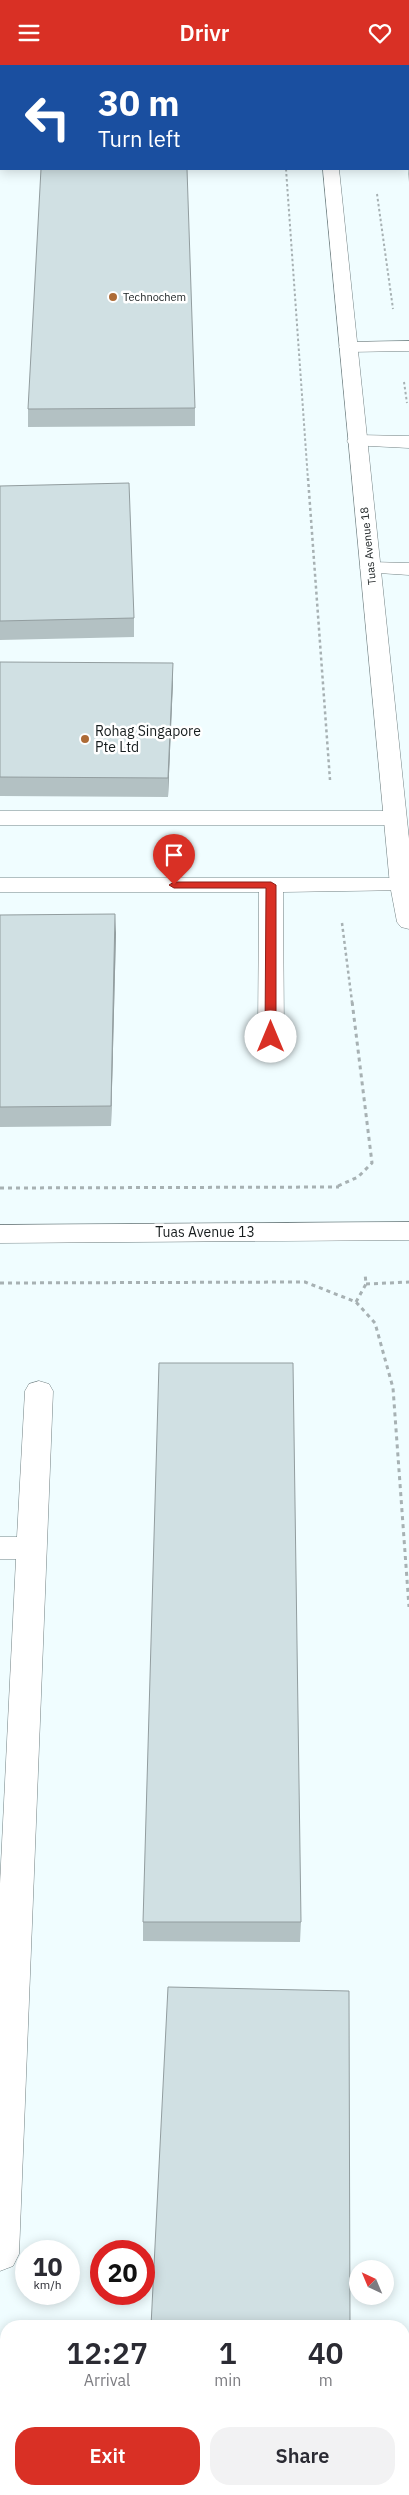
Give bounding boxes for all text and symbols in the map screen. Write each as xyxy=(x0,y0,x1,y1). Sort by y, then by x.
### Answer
text: Drivr xyxy=(179,18,230,47)
icon: menu xyxy=(15,19,43,47)
icon: heart xyxy=(366,19,394,47)
text: 30 m xyxy=(98,80,180,126)
icon: left xyxy=(15,85,80,150)
text: Turn left xyxy=(98,124,181,153)
place label: Technochem xyxy=(123,290,186,304)
marker: Technochem xyxy=(107,291,119,303)
street label: Tuas Avenue 18 xyxy=(357,506,379,586)
place label: Rohag Singapore Pte Ltd xyxy=(95,722,201,756)
marker: Rohag Singapore Pte Ltd xyxy=(79,733,91,745)
pin xyxy=(153,834,195,885)
icon: arrive xyxy=(160,841,188,869)
position arrow xyxy=(244,1010,296,1062)
street label: Tuas Avenue 13 xyxy=(155,1223,255,1241)
speed limit sign: 20 xyxy=(90,2240,155,2305)
text: 10 xyxy=(32,2250,63,2283)
north arrow xyxy=(349,2260,394,2305)
map controls xyxy=(349,2260,394,2305)
text: km/h xyxy=(33,2277,62,2292)
text: 12:27 xyxy=(66,2333,148,2372)
text: 1 xyxy=(219,2333,237,2372)
text: 40 xyxy=(308,2333,344,2372)
text: Arrival xyxy=(84,2370,130,2390)
text: min xyxy=(214,2370,241,2390)
text: m xyxy=(319,2370,333,2390)
button: Exit xyxy=(15,2427,200,2485)
button: Share xyxy=(210,2427,395,2485)

